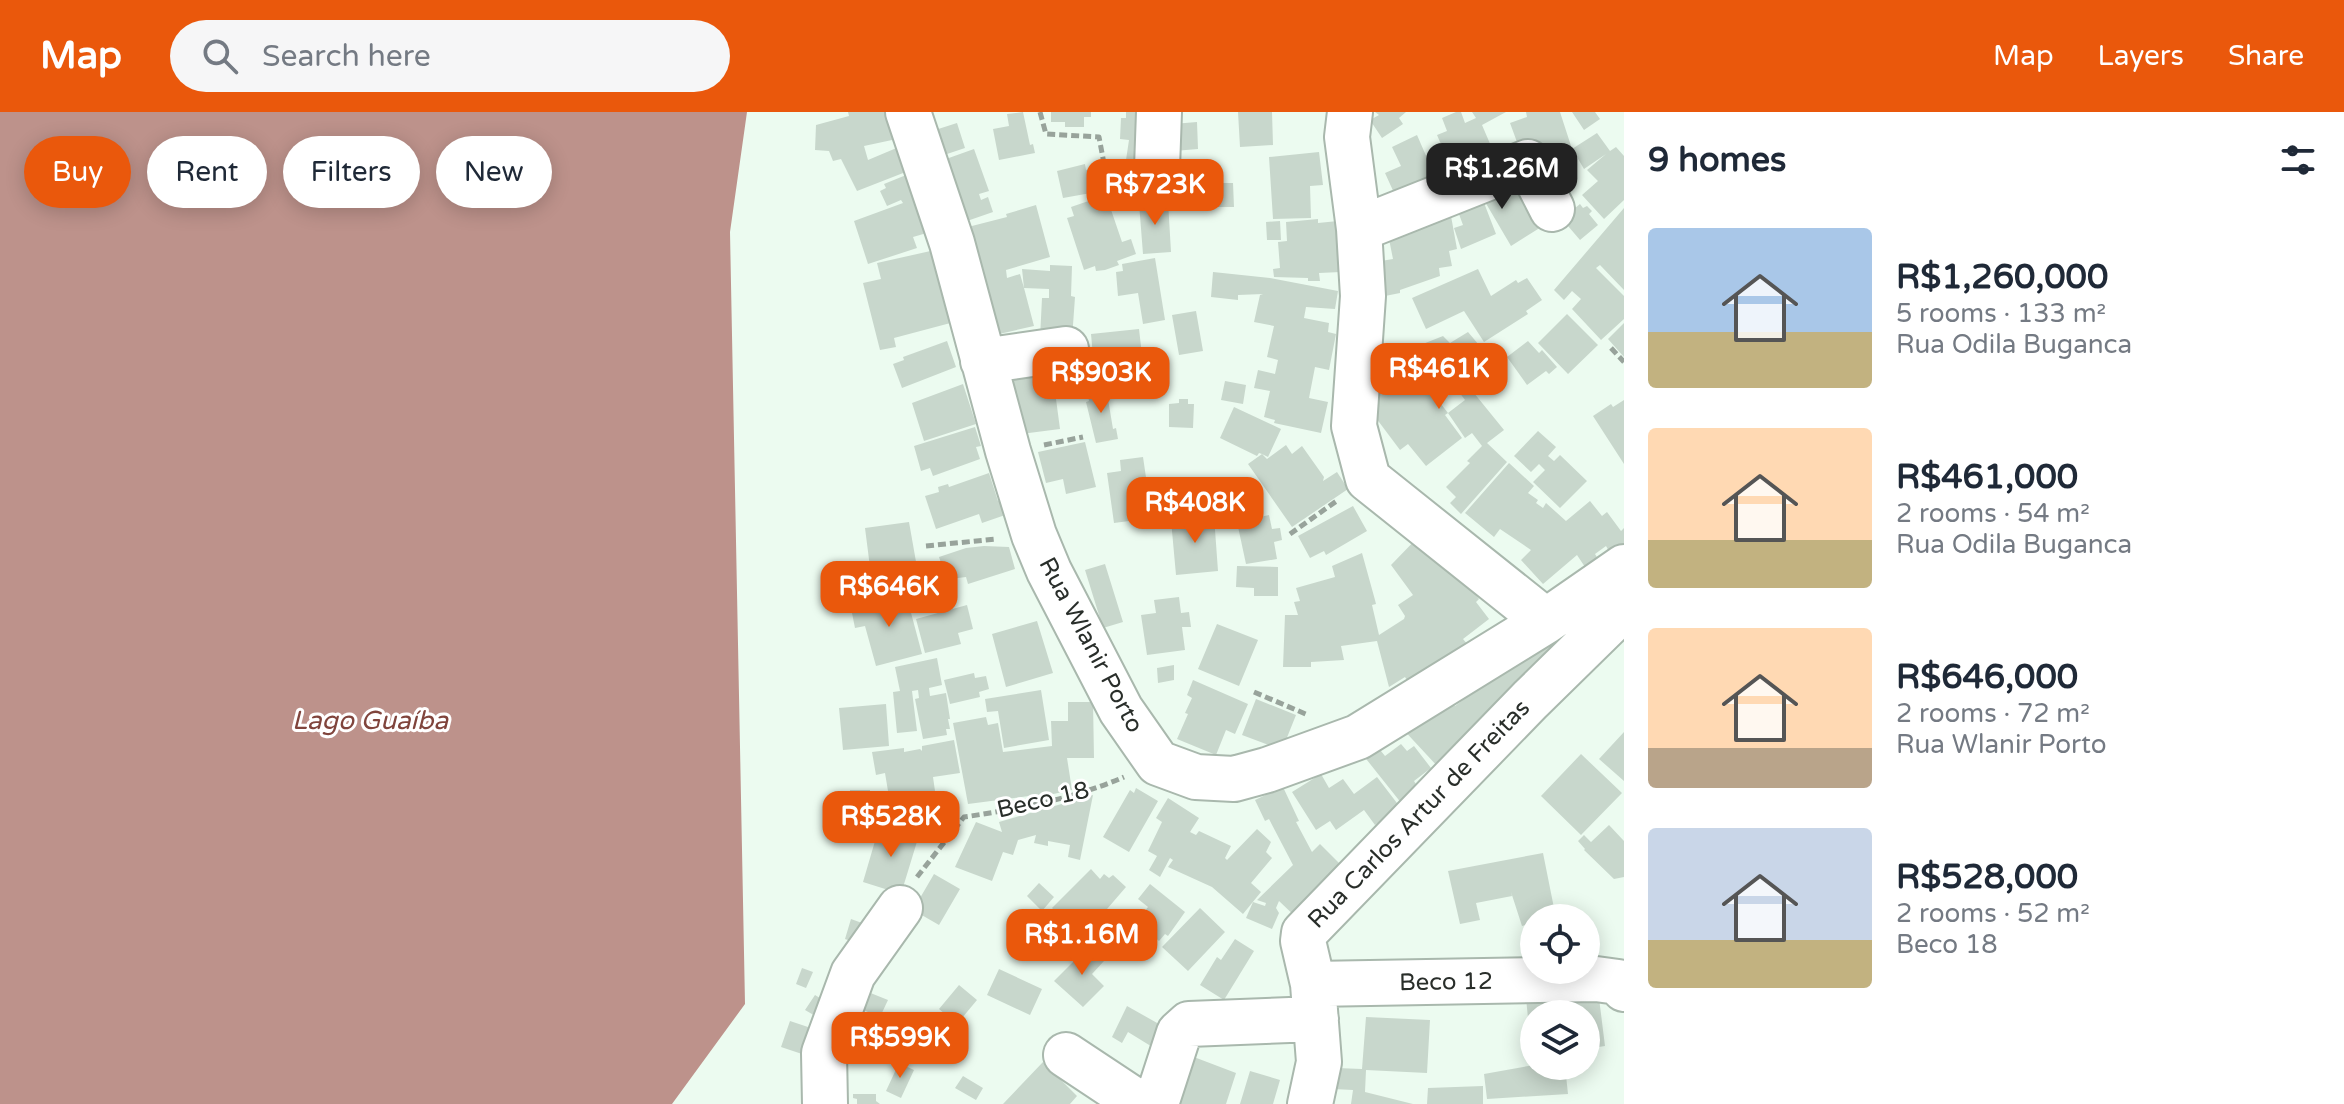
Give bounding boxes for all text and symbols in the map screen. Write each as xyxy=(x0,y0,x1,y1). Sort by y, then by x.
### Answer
search box xyxy=(170,20,730,92)
text: Map xyxy=(40,33,122,79)
icon: search xyxy=(198,34,242,78)
text: Search here xyxy=(262,38,431,75)
text: Map xyxy=(1993,39,2054,73)
text: Layers xyxy=(2098,39,2184,73)
text: Share xyxy=(2228,39,2304,73)
chip: Buy xyxy=(24,136,131,208)
chip: Rent xyxy=(147,136,267,208)
chip: Filters xyxy=(283,136,420,208)
chip: New xyxy=(436,136,552,208)
icon: filters xyxy=(2276,138,2320,182)
text: 9 homes xyxy=(1648,140,1786,181)
pin: R$1.26M xyxy=(1428,143,1576,211)
text: R$1.26M xyxy=(1444,153,1560,184)
pin: R$723K xyxy=(1090,159,1220,227)
text: R$723K xyxy=(1105,169,1205,200)
text: R$1,260,000 xyxy=(1896,257,2108,298)
icon: home xyxy=(1712,260,1808,356)
text: 5 rooms · 133 m² xyxy=(1896,298,2106,329)
text: Rua Odila Buganca xyxy=(1896,329,2132,360)
pin: R$461K xyxy=(1374,343,1504,411)
pin: R$903K xyxy=(1036,347,1166,415)
text: R$461K xyxy=(1389,353,1489,384)
text: R$903K xyxy=(1051,357,1151,388)
text: R$461,000 xyxy=(1896,457,2078,498)
icon: home xyxy=(1712,460,1808,556)
pin: R$408K xyxy=(1130,477,1260,545)
text: R$408K xyxy=(1145,487,1245,518)
text: 2 rooms · 54 m² xyxy=(1896,498,2090,529)
text: Rua Odila Buganca xyxy=(1896,529,2132,560)
street label: Rua Wlanir Porto xyxy=(1033,552,1149,738)
pin: R$646K xyxy=(824,561,954,629)
text: R$646K xyxy=(839,571,939,602)
text: R$646,000 xyxy=(1896,657,2078,698)
icon: home xyxy=(1712,660,1808,756)
street label: Rua Carlos Artur de Freitas xyxy=(1302,694,1536,934)
text: 2 rooms · 72 m² xyxy=(1896,698,2090,729)
water label: Lago Guaíba xyxy=(292,705,449,736)
text: Rua Wlanir Porto xyxy=(1896,729,2107,760)
street label: Beco 18 xyxy=(994,775,1092,825)
pin: R$528K xyxy=(826,791,956,859)
text: R$528K xyxy=(841,801,941,832)
text: R$528,000 xyxy=(1896,857,2078,898)
icon: home xyxy=(1712,860,1808,956)
text: 2 rooms · 52 m² xyxy=(1896,898,2090,929)
map controls xyxy=(1520,904,1600,1080)
button: locate xyxy=(1520,904,1600,984)
pin: R$1.16M xyxy=(1008,909,1156,977)
text: R$1.16M xyxy=(1024,919,1140,950)
text: Beco 18 xyxy=(1896,929,1998,960)
street label: Beco 12 xyxy=(1399,967,1493,997)
button: layers xyxy=(1520,1000,1600,1080)
pin: R$599K xyxy=(835,1012,965,1080)
text: R$599K xyxy=(850,1022,950,1053)

